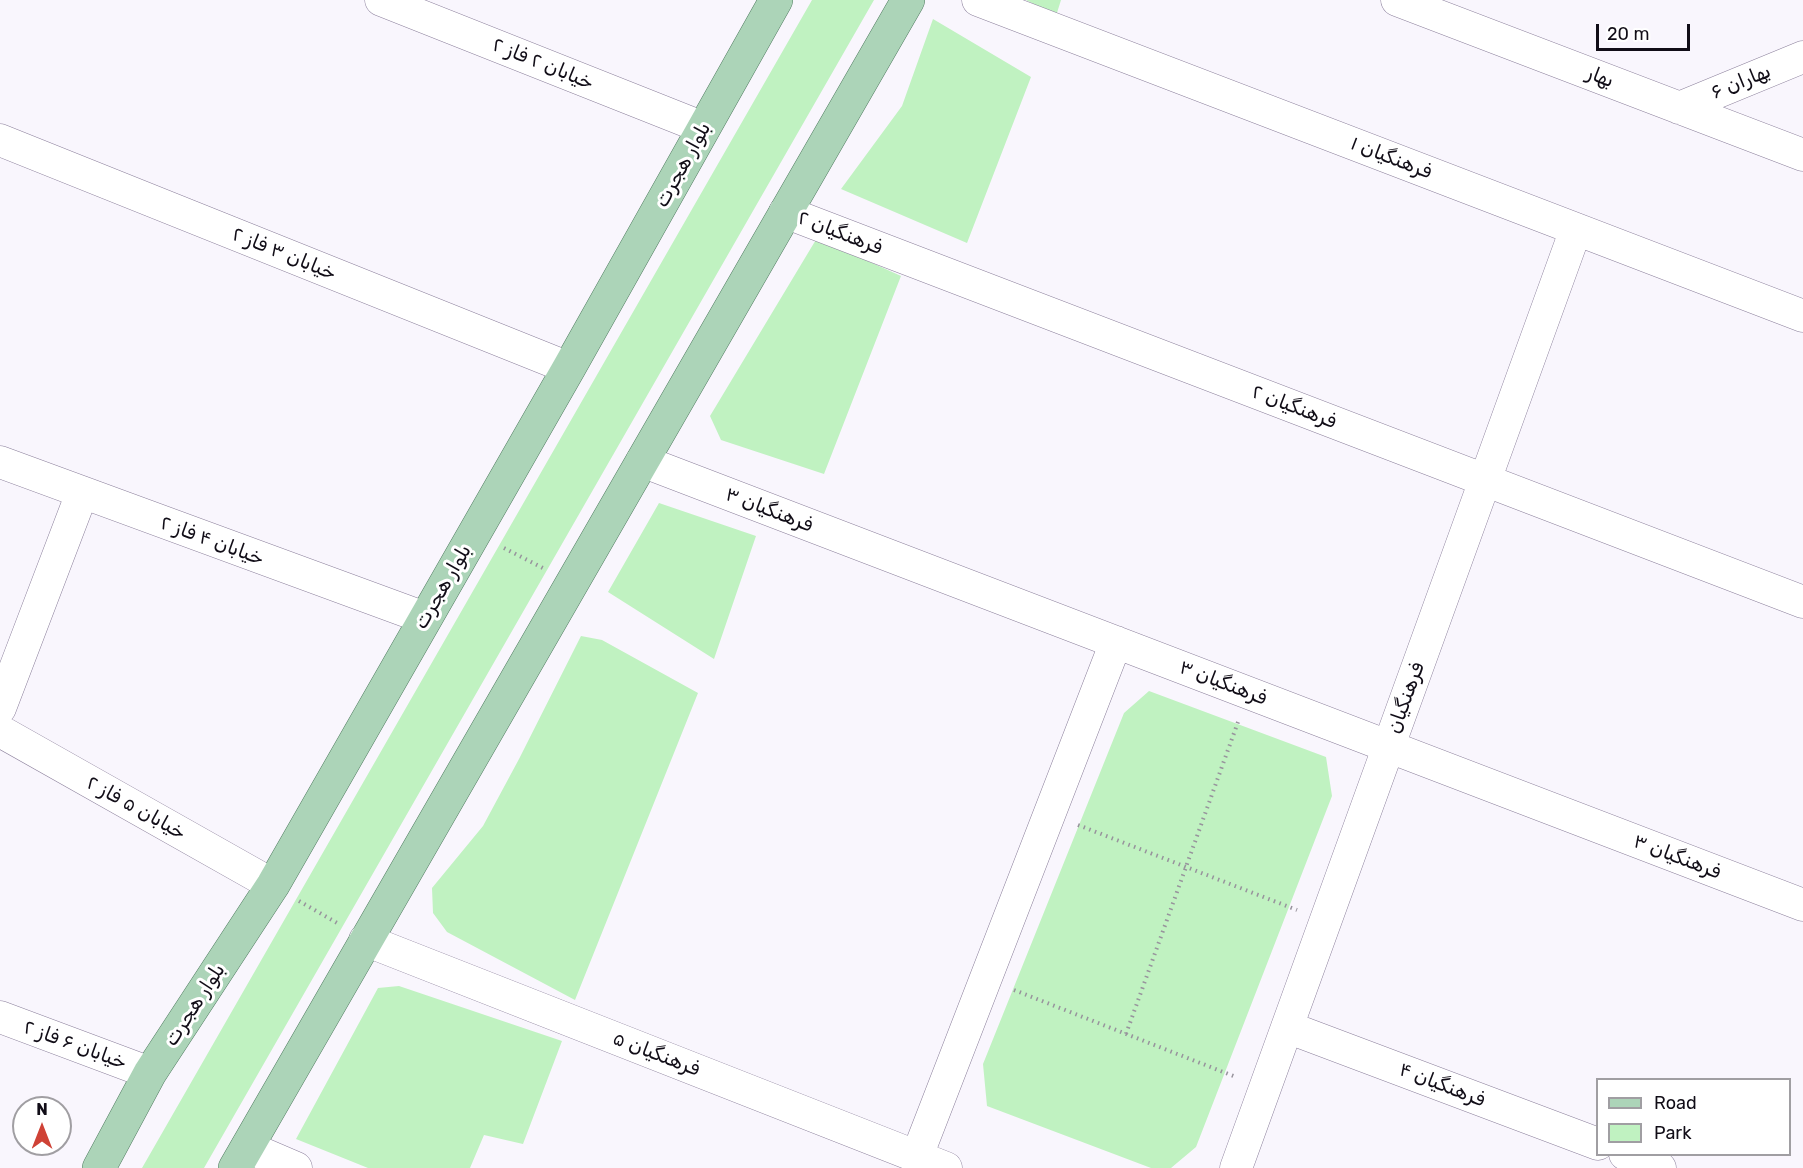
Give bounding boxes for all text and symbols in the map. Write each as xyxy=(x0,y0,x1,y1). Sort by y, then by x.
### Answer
scale bar xyxy=(1599,12,1694,50)
text: 20 m xyxy=(1607,23,1649,45)
street label: خیابان ۲ فاز ۲ xyxy=(489,33,597,95)
street label: بهاران ۶ xyxy=(1708,59,1774,105)
street label: بهار xyxy=(1583,61,1617,93)
street label: بلوار هجرت xyxy=(650,118,716,212)
street label: فرهنگیان ۱ xyxy=(1347,132,1435,184)
street label: فرهنگیان ۲ xyxy=(794,206,886,260)
street label: خیابان ۳ فاز ۲ xyxy=(228,222,340,286)
street label: فرهنگیان ۲ xyxy=(1248,380,1340,434)
street label: فرهنگیان ۳ xyxy=(722,482,816,538)
street label: خیابان ۴ فاز ۲ xyxy=(157,511,267,571)
street label: بلوار هجرت xyxy=(409,540,477,634)
street label: فرهنگیان ۳ xyxy=(1176,655,1270,711)
street label: فرهنگیان xyxy=(1382,659,1430,737)
street label: خیابان ۵ فاز ۲ xyxy=(82,771,190,845)
street label: فرهنگیان ۳ xyxy=(1630,829,1724,885)
street label: بلوار هجرت xyxy=(159,959,231,1051)
street label: خیابان ۶ فاز ۲ xyxy=(20,1015,130,1075)
street label: فرهنگیان ۵ xyxy=(609,1026,703,1082)
street label: فرهنگیان ۴ xyxy=(1396,1058,1488,1112)
legend xyxy=(1596,1078,1791,1156)
text: Road xyxy=(1654,1092,1697,1114)
north arrow xyxy=(12,1096,72,1156)
text: N xyxy=(36,1100,48,1119)
text: Park xyxy=(1654,1122,1691,1144)

